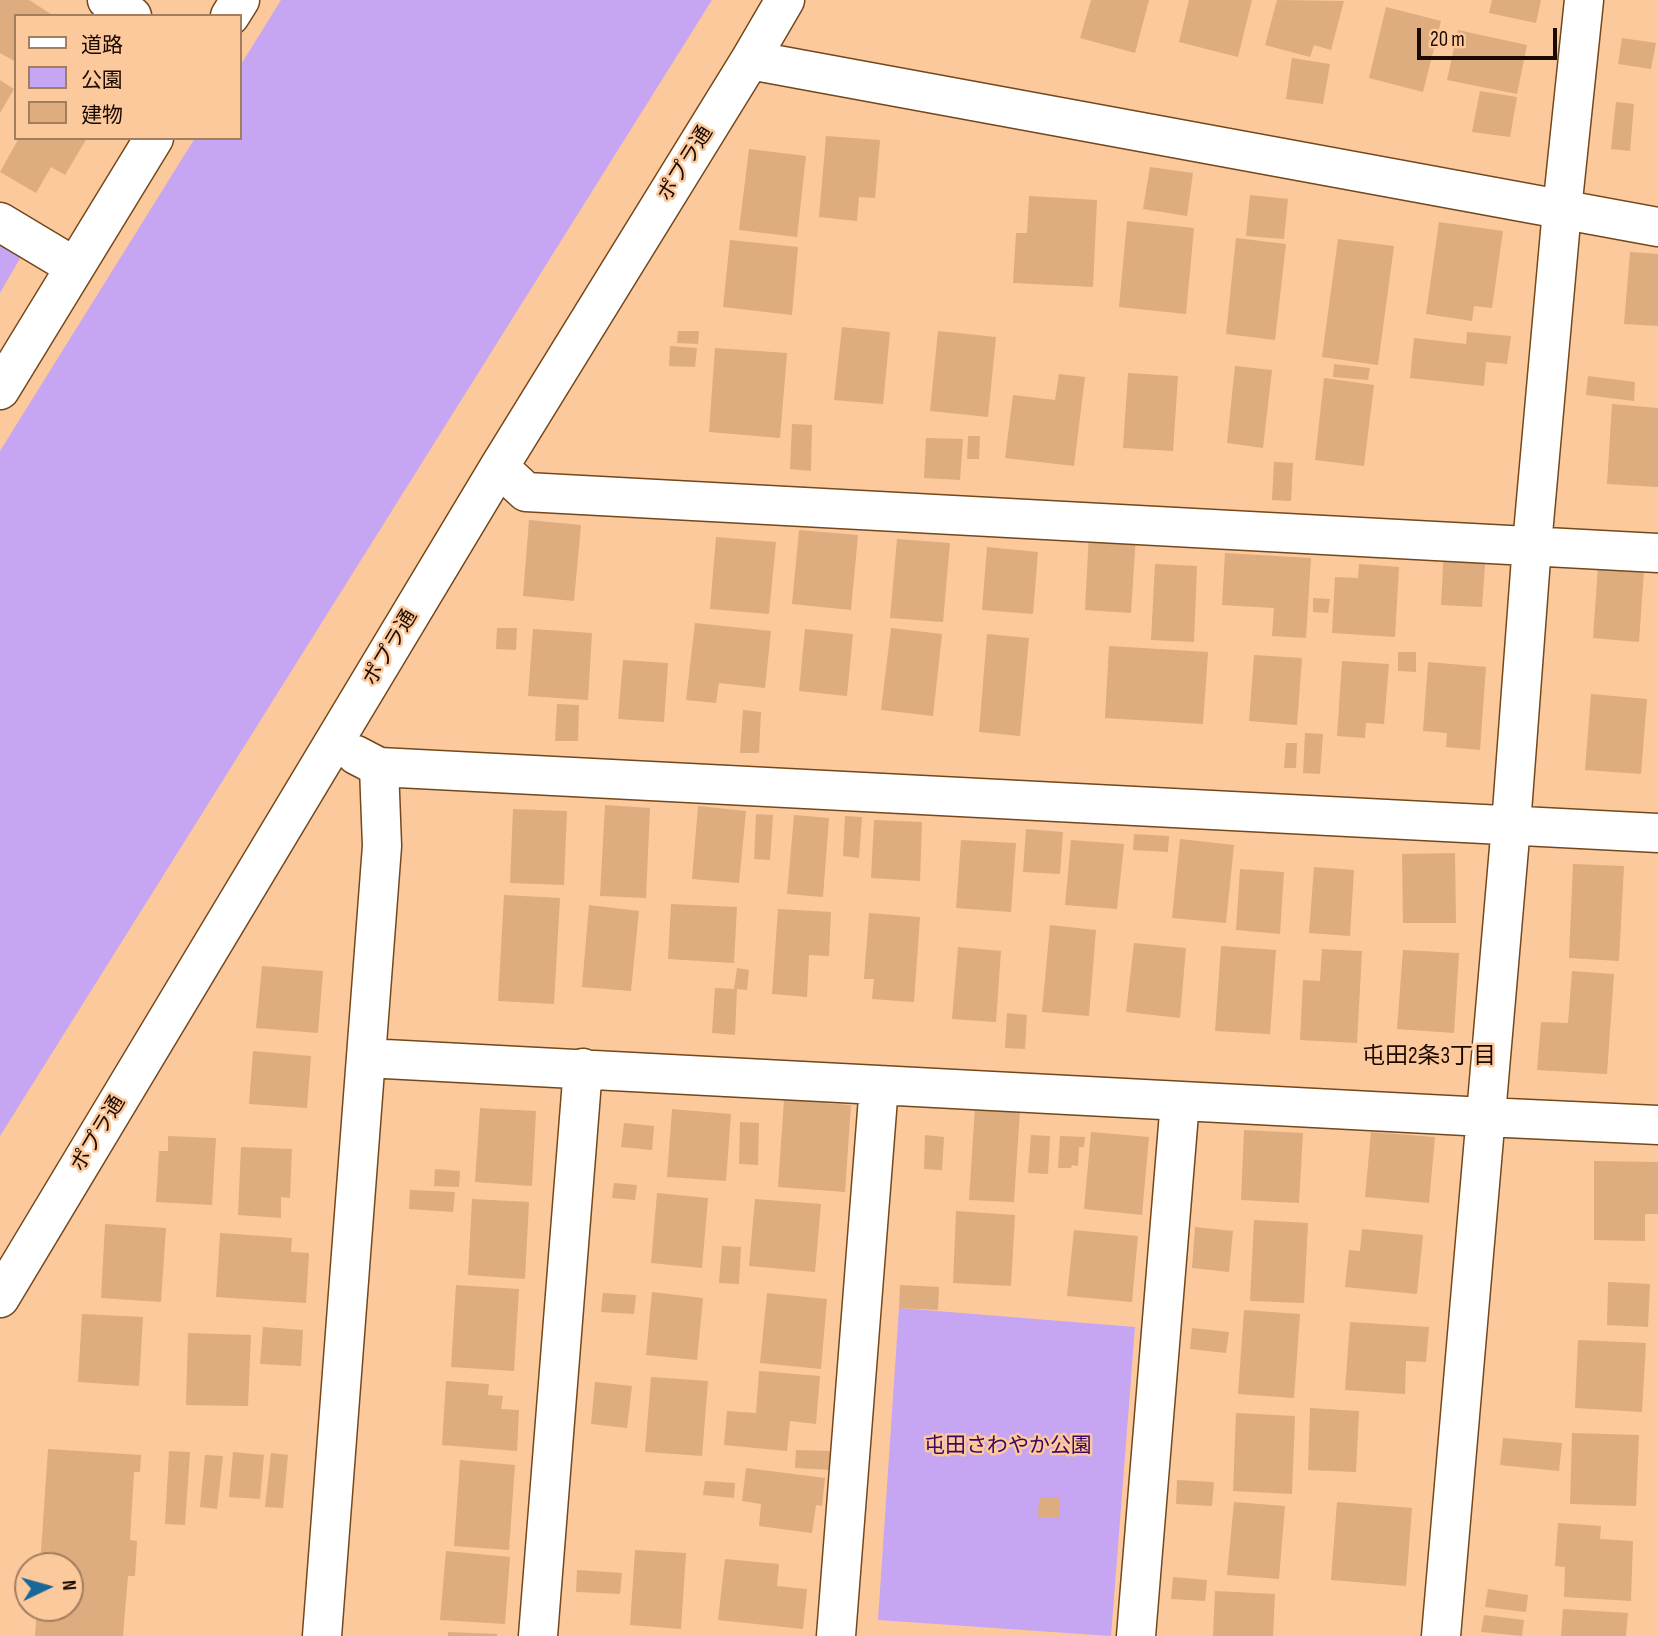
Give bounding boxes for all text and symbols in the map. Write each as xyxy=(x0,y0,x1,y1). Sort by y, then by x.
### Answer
legend xyxy=(14,14,242,140)
scale bar xyxy=(1420,14,1560,58)
text: 20 m xyxy=(1430,27,1465,52)
text: 道路 xyxy=(81,33,123,58)
text: 公園 xyxy=(81,68,123,93)
text: 建物 xyxy=(81,103,123,128)
street label: ポプラ通 xyxy=(653,122,719,206)
street label: ポプラ通 xyxy=(359,606,423,690)
district label: 屯田2条3丁目 xyxy=(1362,1043,1496,1071)
street label: ポプラ通 xyxy=(67,1092,131,1176)
park label: 屯田さわやか公園 xyxy=(924,1434,1092,1460)
north arrow xyxy=(14,1552,84,1622)
text: N xyxy=(57,1579,80,1591)

